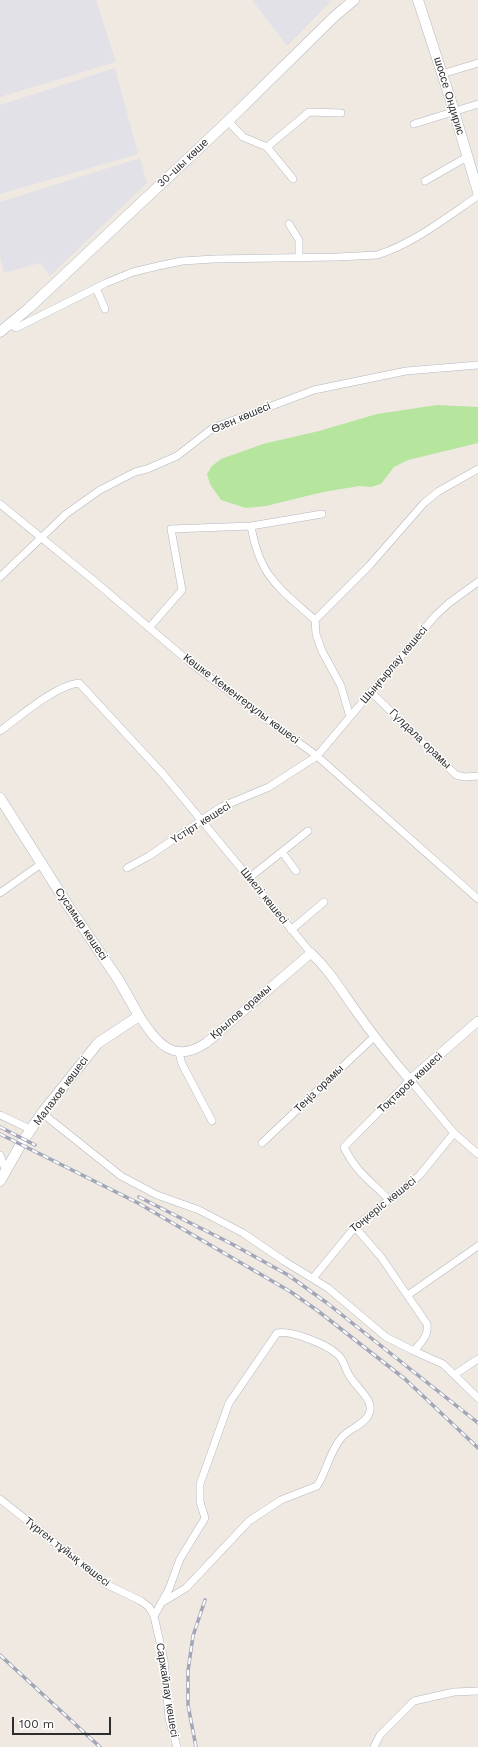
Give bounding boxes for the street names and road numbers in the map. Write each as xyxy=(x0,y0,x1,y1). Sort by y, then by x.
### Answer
street label: шоссе Ондирис xyxy=(431,55,467,137)
street label: 30-шы көше xyxy=(155,136,211,190)
street label: Өзен көшесі xyxy=(209,400,273,436)
street label: Шыңғырлау көшесі xyxy=(358,624,430,706)
street label: Көшке Кеменгерұлы көшесі xyxy=(180,651,302,747)
street label: Гүлдала орамы xyxy=(386,706,454,772)
street label: Үстірт көшесі xyxy=(169,799,233,847)
street label: Шиелі көшесі xyxy=(237,865,291,927)
street label: Сусамыр көшесі xyxy=(52,885,110,963)
street label: Крылов орамы xyxy=(208,982,274,1042)
street label: Тоқтаров көшесі xyxy=(375,1050,445,1116)
street label: Малахов көшесі xyxy=(31,1054,91,1128)
street label: Теңіз орамы xyxy=(292,1062,346,1116)
street label: Тоңкерiс көшесі xyxy=(347,1174,419,1236)
street label: Түрген тұйық көшесі xyxy=(22,1514,112,1590)
street label: Саржайлау көшесі xyxy=(153,1642,181,1738)

